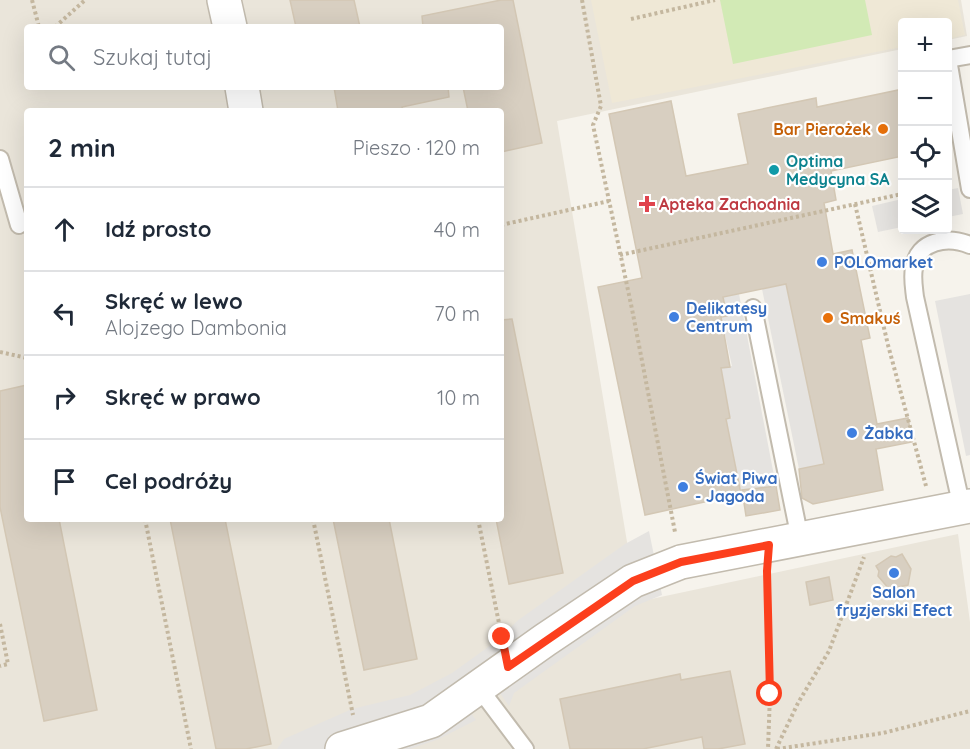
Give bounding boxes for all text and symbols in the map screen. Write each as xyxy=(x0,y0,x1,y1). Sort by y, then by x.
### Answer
map controls xyxy=(898,18,952,234)
button: + xyxy=(898,18,952,72)
search box xyxy=(24,24,504,90)
icon: search xyxy=(45,41,78,74)
text: Szukaj tutaj xyxy=(93,43,212,71)
button: − xyxy=(898,72,952,126)
place label: Bar Pierożek xyxy=(773,119,871,139)
marker: Bar Pierożek xyxy=(876,122,890,136)
button: locate xyxy=(898,126,952,180)
text: 2 min xyxy=(48,131,116,164)
text: Pieszo · 120 m xyxy=(353,135,480,160)
place label: Optima Medycyna SA xyxy=(786,151,890,189)
marker: Optima Medycyna SA xyxy=(767,163,781,177)
button: layers xyxy=(898,180,952,234)
place label: Apteka Zachodnia xyxy=(659,194,800,214)
marker: Apteka Zachodnia xyxy=(640,197,654,211)
icon: ahead xyxy=(48,213,81,246)
text: Idź prosto xyxy=(105,215,212,243)
text: 40 m xyxy=(434,217,480,242)
place label: POLOmarket xyxy=(834,252,933,272)
marker: POLOmarket xyxy=(815,255,829,269)
text: Skręć w lewo xyxy=(105,287,243,315)
icon: left xyxy=(48,297,81,330)
place label: Delikatesy Centrum xyxy=(686,298,767,336)
text: 70 m xyxy=(434,301,480,326)
place label: Smakuś xyxy=(840,308,901,328)
marker: Delikatesy Centrum xyxy=(667,310,681,324)
marker: Smakuś xyxy=(821,311,835,325)
text: Alojzego Dambonia xyxy=(105,315,287,340)
icon: right xyxy=(48,381,81,414)
text: Skręć w prawo xyxy=(105,383,261,411)
text: 10 m xyxy=(437,385,480,410)
place label: Żabka xyxy=(864,423,914,443)
marker: Żabka xyxy=(845,426,859,440)
icon: arrive xyxy=(48,465,81,498)
text: Cel podróży xyxy=(105,467,232,495)
place label: Świat Piwa - Jagoda xyxy=(695,468,778,506)
marker: Świat Piwa - Jagoda xyxy=(676,480,690,494)
marker: Salon fryzjerski Efect xyxy=(887,566,901,580)
place label: Salon fryzjerski Efect xyxy=(836,582,952,620)
route end xyxy=(488,623,514,649)
route start xyxy=(756,680,782,706)

